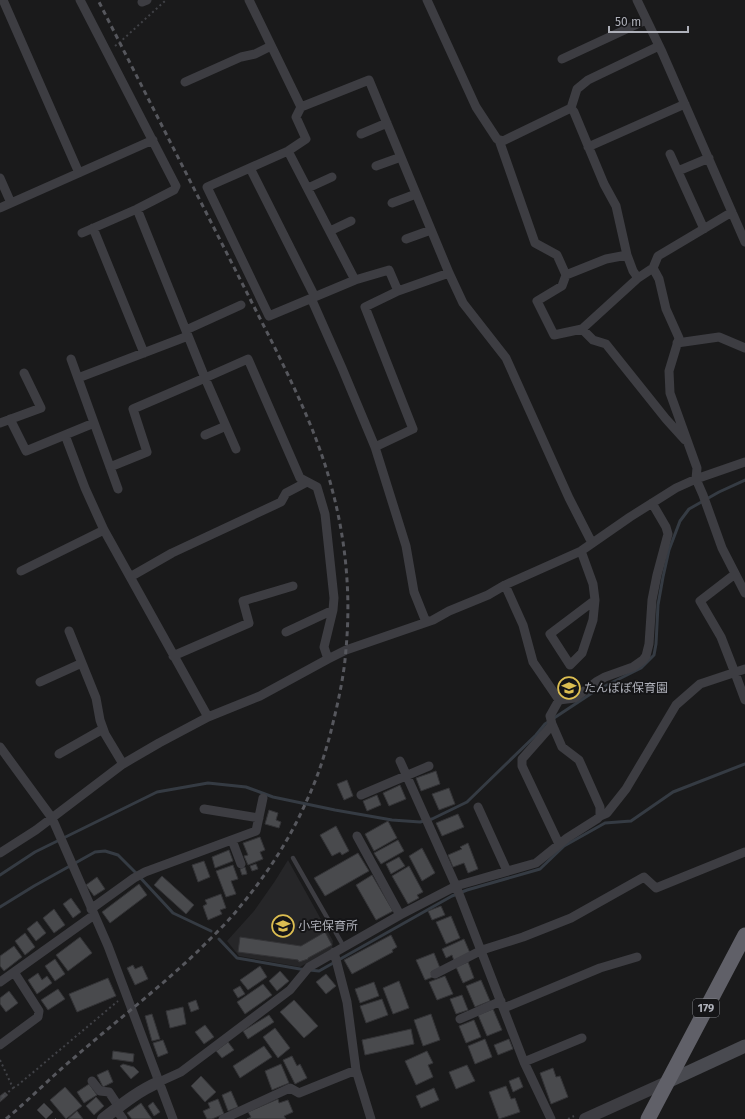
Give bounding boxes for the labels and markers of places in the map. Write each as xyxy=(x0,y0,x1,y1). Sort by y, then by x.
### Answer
school or university icon: たんぽぽ保育園 xyxy=(556,675,582,701)
place label: たんぽぽ保育園 xyxy=(584,681,668,695)
school or university icon: 小宅保育所 xyxy=(270,913,296,939)
place label: 小宅保育所 xyxy=(298,919,358,933)

